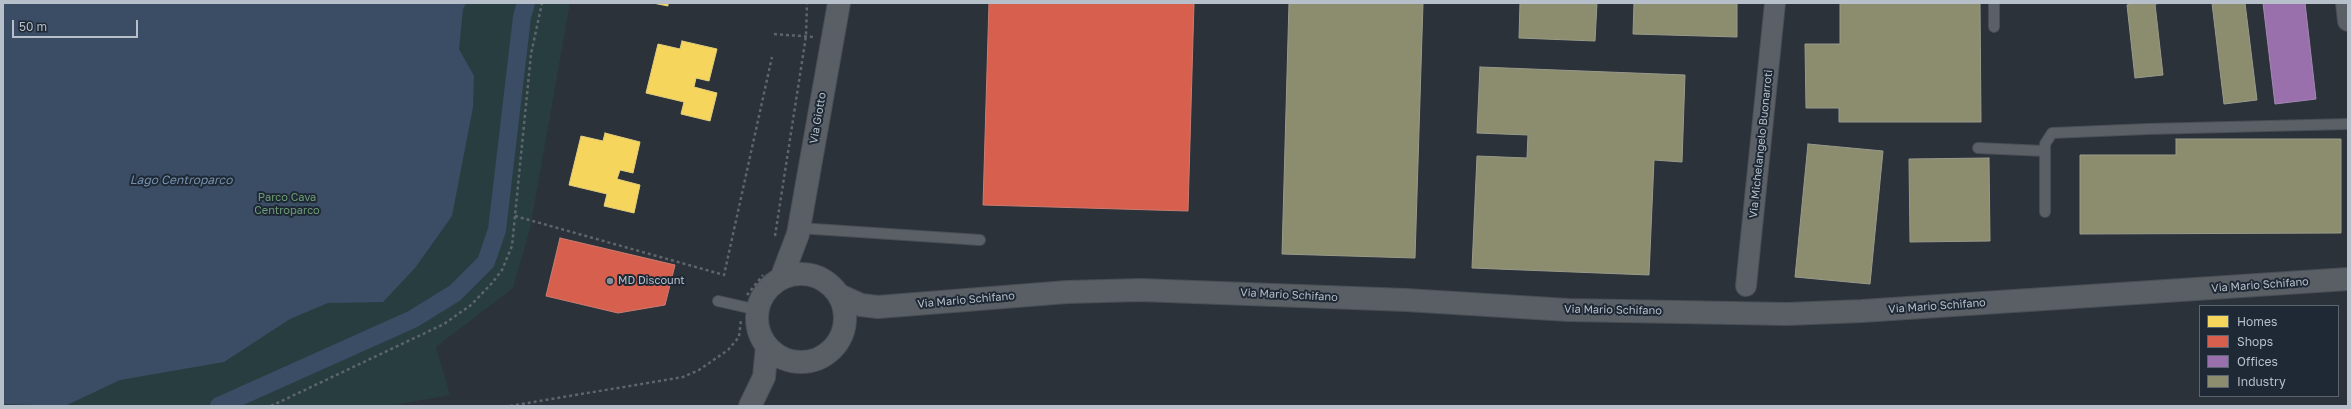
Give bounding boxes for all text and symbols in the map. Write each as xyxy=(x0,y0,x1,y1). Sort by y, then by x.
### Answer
scale bar xyxy=(14,12,140,38)
text: 50 m xyxy=(19,19,47,34)
street label: Via Michelangelo Buonarroti xyxy=(1747,69,1775,219)
street label: Via Giotto xyxy=(807,91,829,145)
water label: Lago Centroparco xyxy=(130,173,232,187)
park label: Parco Cava Centroparco xyxy=(254,191,320,217)
place label: MD Discount xyxy=(618,274,685,288)
street label: Via Mario Schifano xyxy=(2211,275,2309,295)
marker: MD Discount xyxy=(605,276,615,286)
street label: Via Mario Schifano xyxy=(1240,286,1338,304)
street label: Via Mario Schifano xyxy=(917,289,1015,311)
street label: Via Mario Schifano xyxy=(1888,296,1986,316)
street label: Via Mario Schifano xyxy=(1564,303,1662,317)
legend xyxy=(2199,305,2339,397)
text: Homes xyxy=(2237,314,2277,329)
text: Shops xyxy=(2237,334,2273,349)
text: Offices xyxy=(2237,354,2278,369)
text: Industry xyxy=(2237,374,2286,389)

